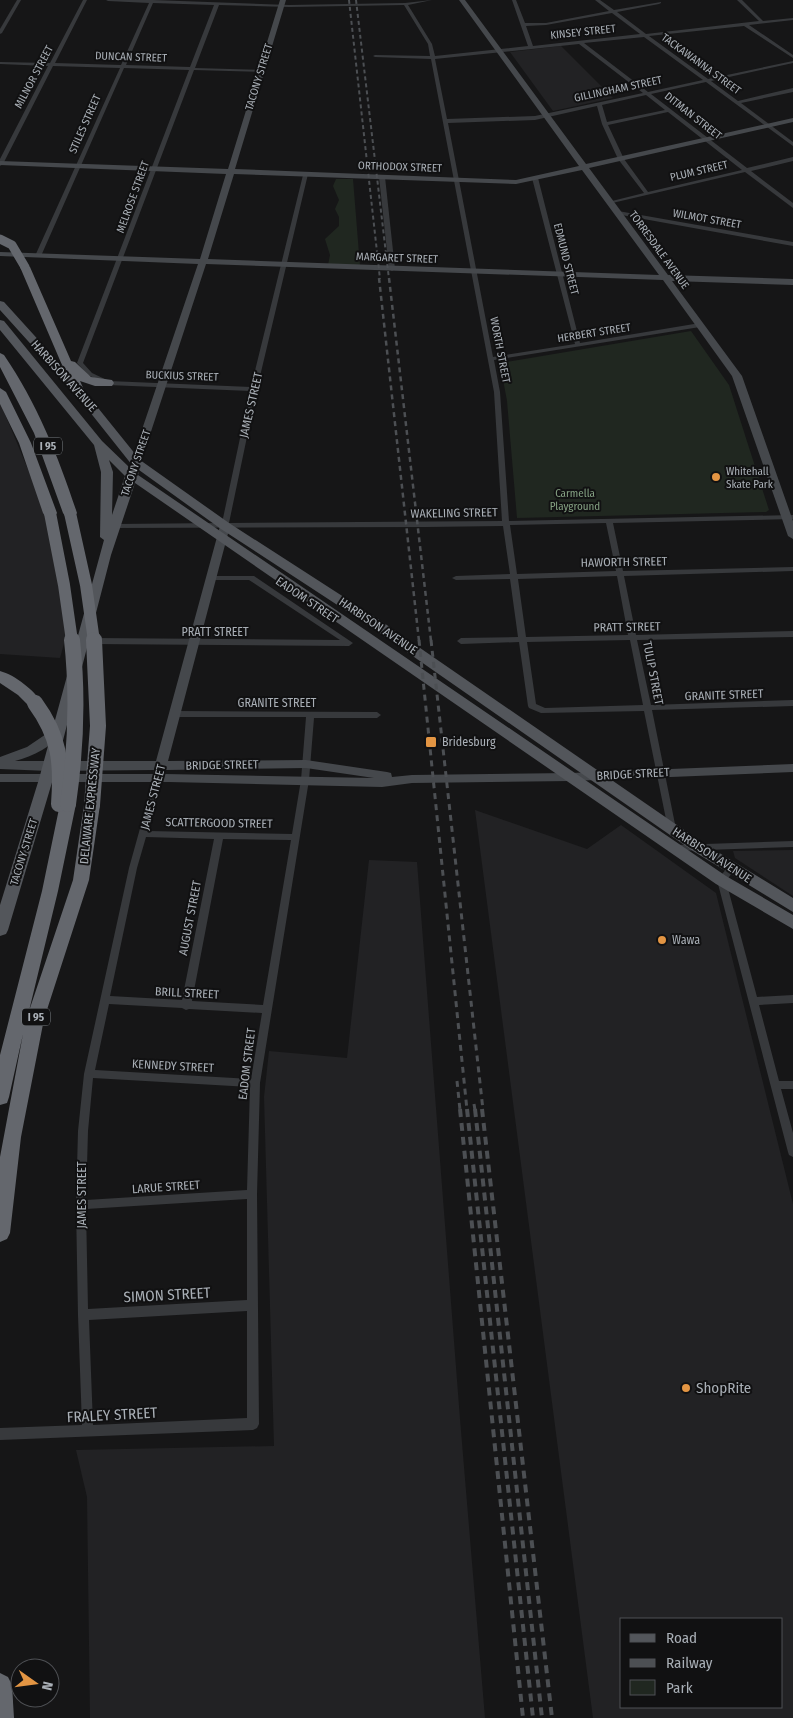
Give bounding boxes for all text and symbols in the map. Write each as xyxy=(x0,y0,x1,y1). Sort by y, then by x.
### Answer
street label: KINSEY STREET xyxy=(550,22,617,42)
street label: TACKAWANNA STREET xyxy=(659,31,744,98)
street label: TACONY STREET xyxy=(243,41,276,112)
street label: MILNOR STREET xyxy=(12,42,56,111)
street label: DUNCAN STREET xyxy=(95,49,168,65)
street label: GILLINGHAM STREET xyxy=(573,73,664,105)
street label: DITMAN STREET xyxy=(662,90,725,143)
street label: STILES STREET xyxy=(66,92,104,155)
street label: MELROSE STREET xyxy=(114,158,152,235)
street label: PLUM STREET xyxy=(669,158,730,184)
street label: ORTHODOX STREET xyxy=(358,159,443,175)
street label: WILMOT STREET xyxy=(672,207,743,232)
street label: TORRESDALE AVENUE xyxy=(626,208,692,292)
street label: EDMUND STREET xyxy=(551,222,581,297)
street label: MARGARET STREET xyxy=(356,250,439,266)
street label: WORTH STREET xyxy=(487,316,513,385)
street label: HERBERT STREET xyxy=(556,321,633,345)
street label: HARBISON AVENUE xyxy=(28,337,100,415)
street label: BUCKIUS STREET xyxy=(145,368,220,384)
street label: JAMES STREET xyxy=(237,370,265,439)
street label: TACONY STREET xyxy=(119,427,154,498)
road number: I 95 xyxy=(34,438,62,454)
place label: Whitehall Skate Park xyxy=(726,465,774,491)
marker: Whitehall Skate Park xyxy=(710,471,722,483)
park label: Carmella Playground xyxy=(550,487,600,513)
street label: WAKELING STREET xyxy=(410,505,498,521)
street label: HAWORTH STREET xyxy=(581,554,668,570)
street label: EADOM STREET xyxy=(273,574,341,626)
street label: HARBISON AVENUE xyxy=(336,595,420,658)
street label: PRATT STREET xyxy=(593,619,661,635)
street label: PRATT STREET xyxy=(181,625,249,639)
street label: TULIP STREET xyxy=(640,640,666,707)
street label: GRANITE STREET xyxy=(684,687,764,703)
street label: GRANITE STREET xyxy=(238,696,317,710)
marker: Bridesburg xyxy=(424,735,438,749)
place label: Bridesburg xyxy=(442,735,496,749)
street label: DELAWARE EXPRESSWAY xyxy=(77,747,103,865)
street label: BRIDGE STREET xyxy=(185,757,259,773)
street label: JAMES STREET xyxy=(138,762,169,831)
street label: BRIDGE STREET xyxy=(596,765,670,783)
street label: SCATTERGOOD STREET xyxy=(165,815,273,831)
street label: TACONY STREET xyxy=(8,816,41,887)
street label: HARBISON AVENUE xyxy=(670,824,754,886)
street label: AUGUST STREET xyxy=(176,879,204,957)
place label: Wawa xyxy=(672,933,700,947)
marker: Wawa xyxy=(656,934,668,946)
street label: BRILL STREET xyxy=(155,984,220,1002)
road number: I 95 xyxy=(22,1009,50,1026)
street label: EADOM STREET xyxy=(236,1027,258,1101)
street label: KENNEDY STREET xyxy=(132,1057,215,1075)
street label: JAMES STREET xyxy=(75,1161,89,1229)
street label: LARUE STREET xyxy=(132,1178,201,1196)
street label: SIMON STREET xyxy=(123,1284,211,1306)
place label: ShopRite xyxy=(696,1379,751,1397)
marker: ShopRite xyxy=(680,1382,692,1394)
street label: FRALEY STREET xyxy=(66,1404,158,1426)
legend xyxy=(620,1618,783,1708)
text: Road xyxy=(666,1629,697,1647)
text: Railway xyxy=(666,1654,713,1672)
north arrow xyxy=(10,1658,60,1708)
text: Park xyxy=(666,1679,693,1697)
text: N xyxy=(38,1680,56,1692)

